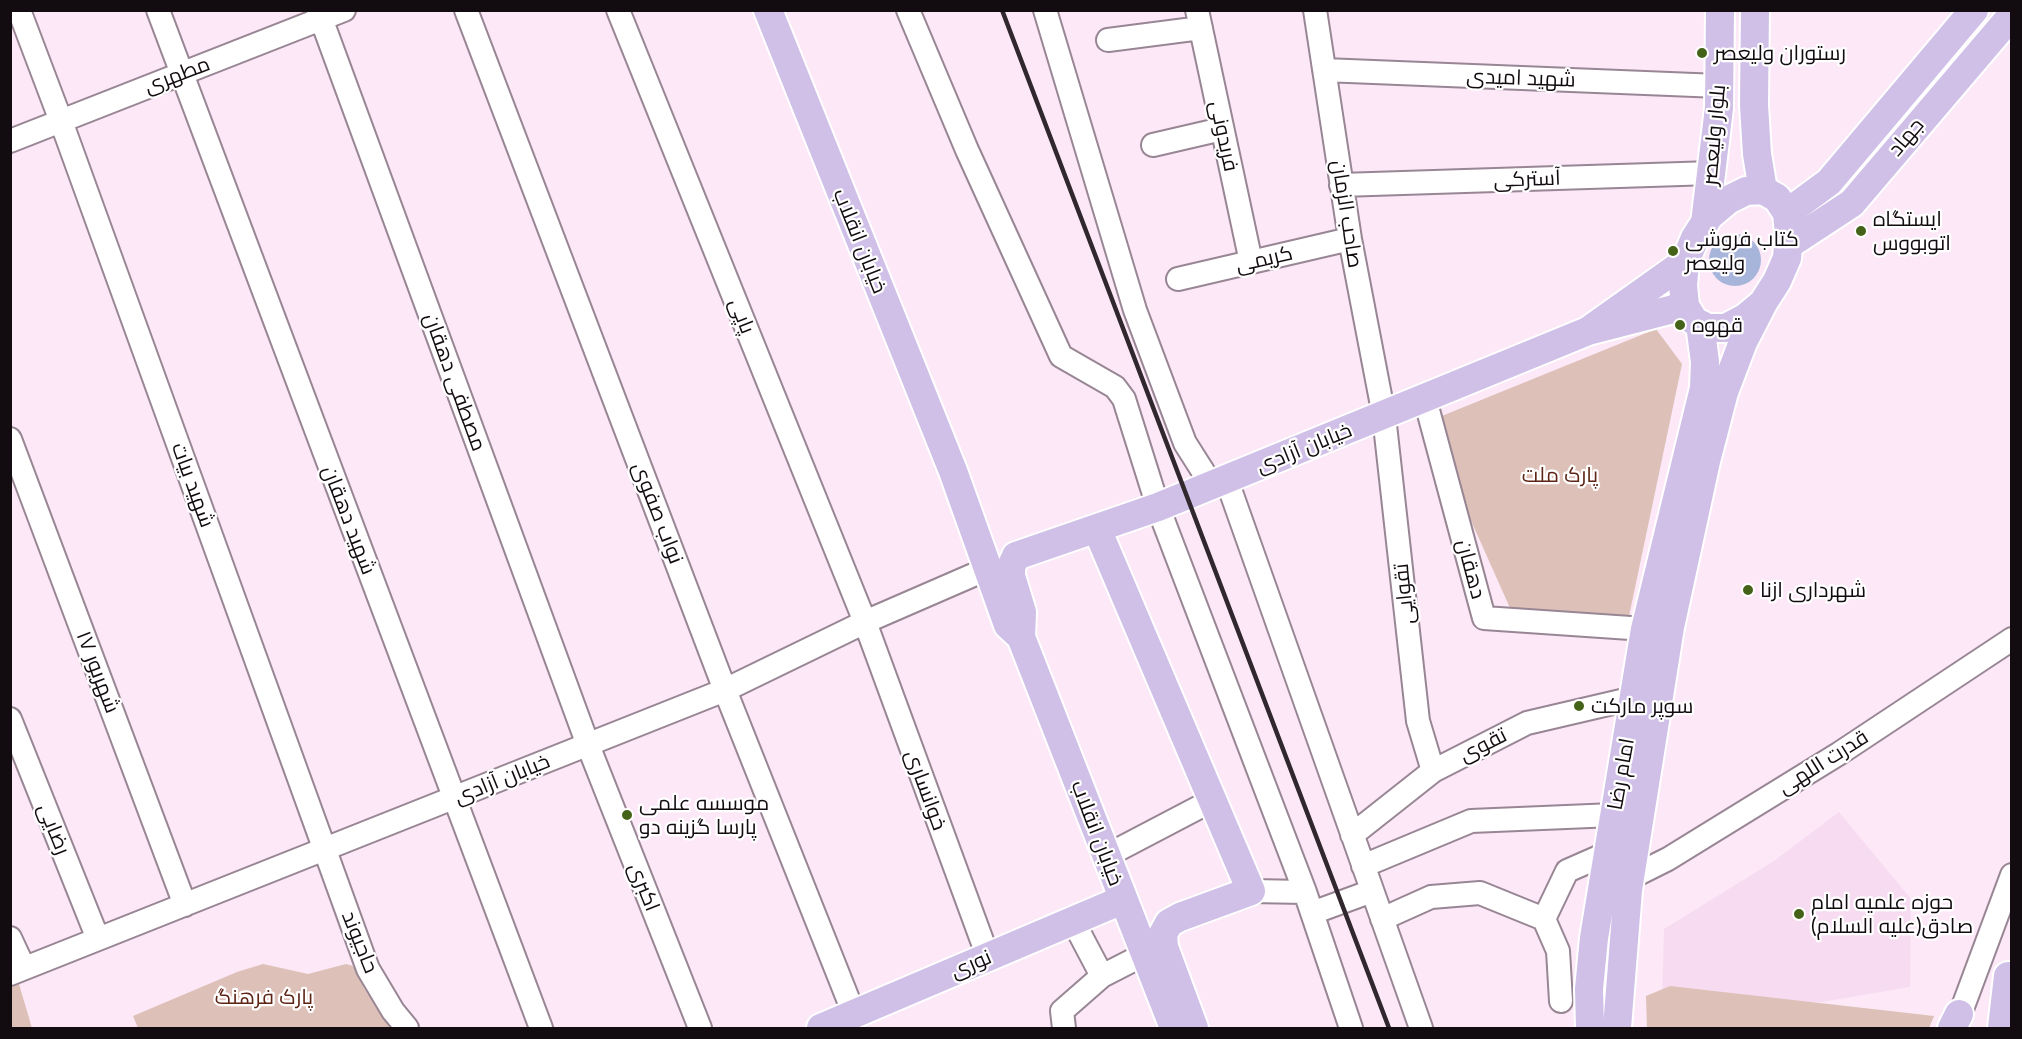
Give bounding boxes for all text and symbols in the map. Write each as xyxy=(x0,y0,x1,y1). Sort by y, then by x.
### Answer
place label: رستوران ولیعصر xyxy=(1714,40,1846,66)
marker: رستوران ولیعصر xyxy=(1695,46,1709,60)
street label: مطهری xyxy=(141,51,213,99)
street label: شهید امیدی xyxy=(1466,63,1576,93)
street label: بلوار ولیعصر xyxy=(1697,84,1731,186)
street label: فریدونی xyxy=(1204,98,1244,174)
street label: جهاد xyxy=(1883,113,1929,161)
street label: صاحب الزمان xyxy=(1326,158,1368,270)
street label: آسترکی xyxy=(1493,165,1561,193)
street label: خیابان انقلاب xyxy=(828,185,892,297)
place label: ایستگاه اتوبووس xyxy=(1873,206,1951,256)
marker: ایستگاه اتوبووس xyxy=(1854,224,1868,238)
place label: کتاب فروشی ولیعصر xyxy=(1685,226,1799,276)
street label: کریمی xyxy=(1233,240,1295,278)
marker: کتاب فروشی ولیعصر xyxy=(1666,244,1680,258)
street label: پاپی xyxy=(724,295,760,337)
street label: مصطفی دهقان xyxy=(418,310,492,454)
place label: قهوه xyxy=(1692,312,1743,338)
marker: قهوه xyxy=(1673,318,1687,332)
street label: خیابان آزادی xyxy=(1252,417,1356,479)
street label: شهید بیات xyxy=(166,439,220,531)
street label: نواب صفوی xyxy=(627,459,689,567)
street label: شهید دهقان xyxy=(317,462,381,578)
park label: پارک ملت xyxy=(1522,462,1598,488)
street label: دهقان xyxy=(1451,537,1491,601)
street label: تقوایی xyxy=(1388,562,1420,626)
place label: شهرداری ازنا xyxy=(1760,577,1866,603)
marker: شهرداری ازنا xyxy=(1741,583,1755,597)
street label: ۱۷ شهریور xyxy=(71,627,125,717)
place label: سوپر مارکت xyxy=(1591,693,1693,719)
marker: سوپر مارکت xyxy=(1572,699,1586,713)
street label: تقوی xyxy=(1455,722,1511,768)
street label: قدرت اللهی xyxy=(1773,724,1873,800)
street label: امام رضا xyxy=(1602,736,1640,812)
street label: خوانساری xyxy=(900,746,952,834)
street label: خیابان آزادی xyxy=(450,748,554,810)
street label: خیابان انقلاب xyxy=(1065,777,1129,889)
place label: موسسه علمی پارسا گزینه دو xyxy=(639,790,769,840)
street label: رضایی xyxy=(32,800,76,858)
marker: موسسه علمی پارسا گزینه دو xyxy=(620,808,634,822)
street label: اکبری xyxy=(623,859,665,915)
place label: حوزه علمیه امام صادق(علیه السلام) xyxy=(1811,889,1973,939)
street label: حاجیوند xyxy=(336,907,384,977)
marker: حوزه علمیه امام صادق(علیه السلام) xyxy=(1792,907,1806,921)
street label: نوری xyxy=(947,944,995,984)
park label: پارک فرهنگ xyxy=(215,984,313,1010)

